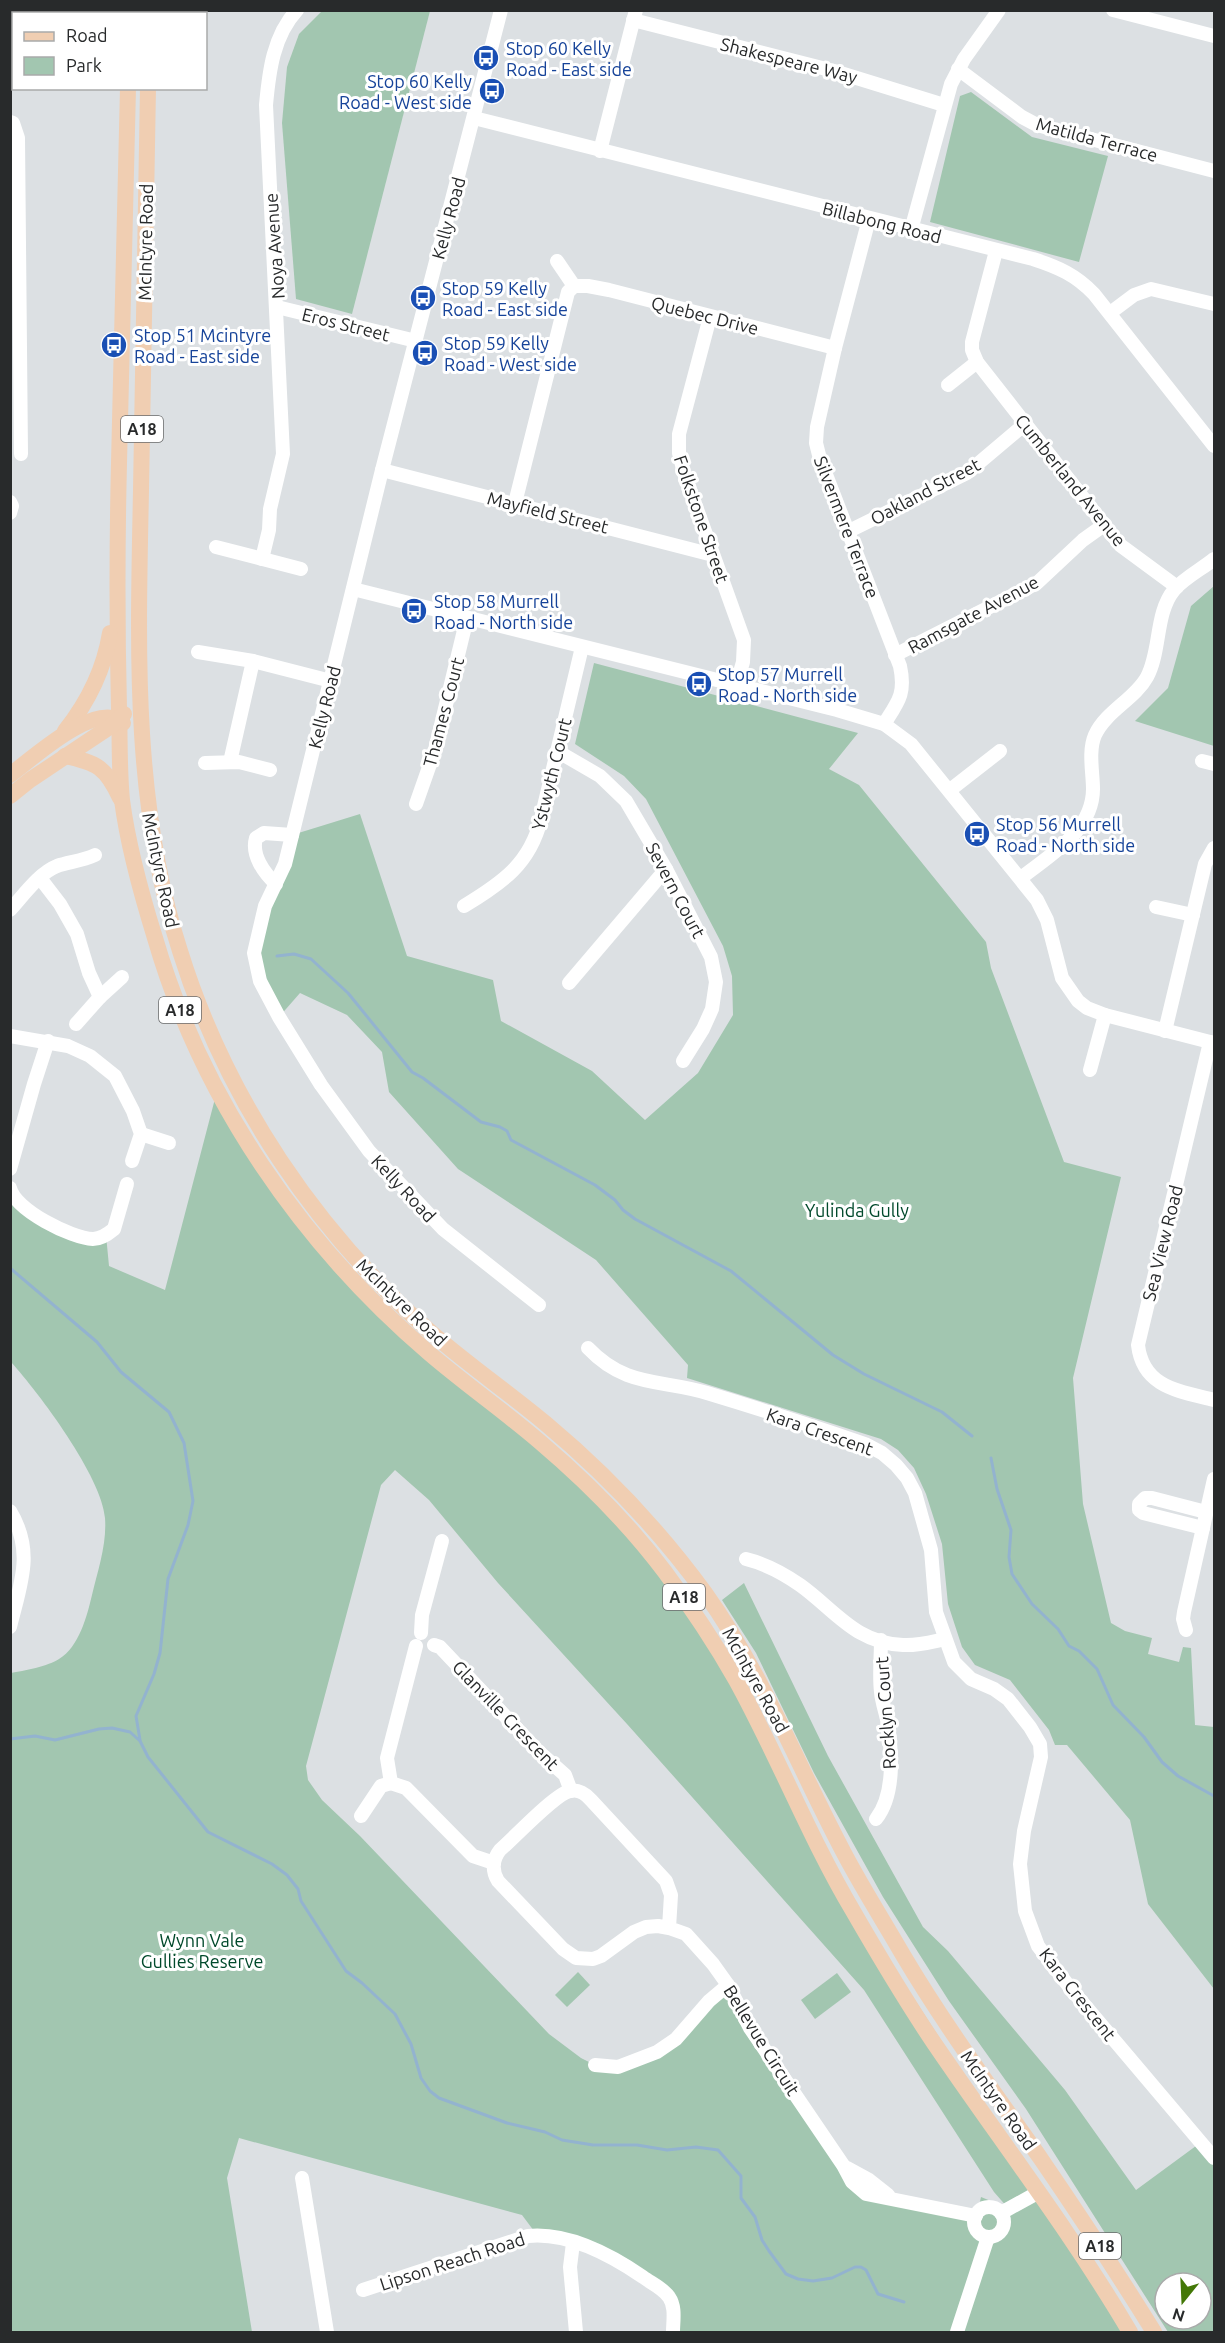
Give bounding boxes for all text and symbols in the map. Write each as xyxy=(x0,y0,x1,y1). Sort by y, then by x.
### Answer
legend xyxy=(12,12,207,90)
text: Road xyxy=(66,25,108,45)
street label: Shakespeare Way xyxy=(719,33,860,87)
place label: Stop 60 Kelly Road - East side xyxy=(506,38,632,79)
bus stop icon: Stop 60 Kelly Road - East side xyxy=(471,43,501,73)
text: Park xyxy=(66,55,102,75)
place label: Stop 60 Kelly Road - West side xyxy=(339,71,472,112)
bus stop icon: Stop 60 Kelly Road - West side xyxy=(477,76,507,106)
street label: Matilda Terrace xyxy=(1034,113,1160,165)
street label: Kelly Road xyxy=(427,175,469,261)
street label: McIntyre Road xyxy=(134,183,156,301)
street label: Noya Avenue xyxy=(260,192,288,300)
street label: Billabong Road xyxy=(820,198,944,246)
place label: Stop 59 Kelly Road - East side xyxy=(442,278,568,319)
bus stop icon: Stop 59 Kelly Road - East side xyxy=(408,283,438,313)
street label: Quebec Drive xyxy=(649,292,761,339)
street label: Eros Street xyxy=(300,303,392,345)
place label: Stop 51 Mcintyre Road - East side xyxy=(134,325,271,366)
bus stop icon: Stop 51 Mcintyre Road - East side xyxy=(99,330,129,360)
place label: Stop 59 Kelly Road - West side xyxy=(444,333,577,374)
bus stop icon: Stop 59 Kelly Road - West side xyxy=(410,338,440,368)
street label: Cumberland Avenue xyxy=(1012,410,1130,550)
road number: A18 xyxy=(121,416,163,442)
street label: Folkstone Street xyxy=(671,453,733,585)
street label: Silvermere Terrace xyxy=(811,453,883,601)
street label: Oakland Street xyxy=(867,454,983,528)
street label: Mayfield Street xyxy=(485,487,611,537)
street label: Ramsgate Avenue xyxy=(904,571,1042,657)
place label: Stop 58 Murrell Road - North side xyxy=(434,591,573,632)
bus stop icon: Stop 58 Murrell Road - North side xyxy=(399,596,429,626)
street label: Thames Court xyxy=(419,655,467,769)
street label: Kelly Road xyxy=(304,664,344,750)
place label: Stop 57 Murrell Road - North side xyxy=(718,664,857,705)
bus stop icon: Stop 57 Murrell Road - North side xyxy=(684,669,714,699)
street label: Ystwyth Court xyxy=(527,716,575,832)
street label: McIntyre Road xyxy=(139,811,183,929)
place label: Stop 56 Murrell Road - North side xyxy=(996,814,1135,855)
bus stop icon: Stop 56 Murrell Road - North side xyxy=(962,819,992,849)
street label: Severn Court xyxy=(643,839,709,941)
road number: A18 xyxy=(159,997,201,1023)
street label: Kelly Road xyxy=(368,1150,440,1226)
street label: Sea View Road xyxy=(1138,1183,1186,1303)
park label: Yulinda Gully xyxy=(805,1200,909,1220)
street label: McIntyre Road xyxy=(353,1254,451,1350)
street label: Kara Crescent xyxy=(764,1403,876,1459)
road number: A18 xyxy=(663,1584,705,1610)
street label: McIntyre Road xyxy=(719,1624,793,1736)
street label: Glanville Crescent xyxy=(449,1656,563,1774)
street label: Rocklyn Court xyxy=(871,1656,899,1770)
park label: Wynn Vale Gullies Reserve xyxy=(141,1930,263,1971)
street label: Kara Crescent xyxy=(1036,1944,1120,2044)
street label: Bellevue Circuit xyxy=(720,1981,804,2099)
street label: McIntyre Road xyxy=(957,2046,1041,2154)
street label: Lipson Reach Road xyxy=(377,2228,527,2294)
road number: A18 xyxy=(1079,2233,1121,2259)
north arrow xyxy=(1153,2271,1213,2331)
text: N xyxy=(1170,2305,1187,2326)

